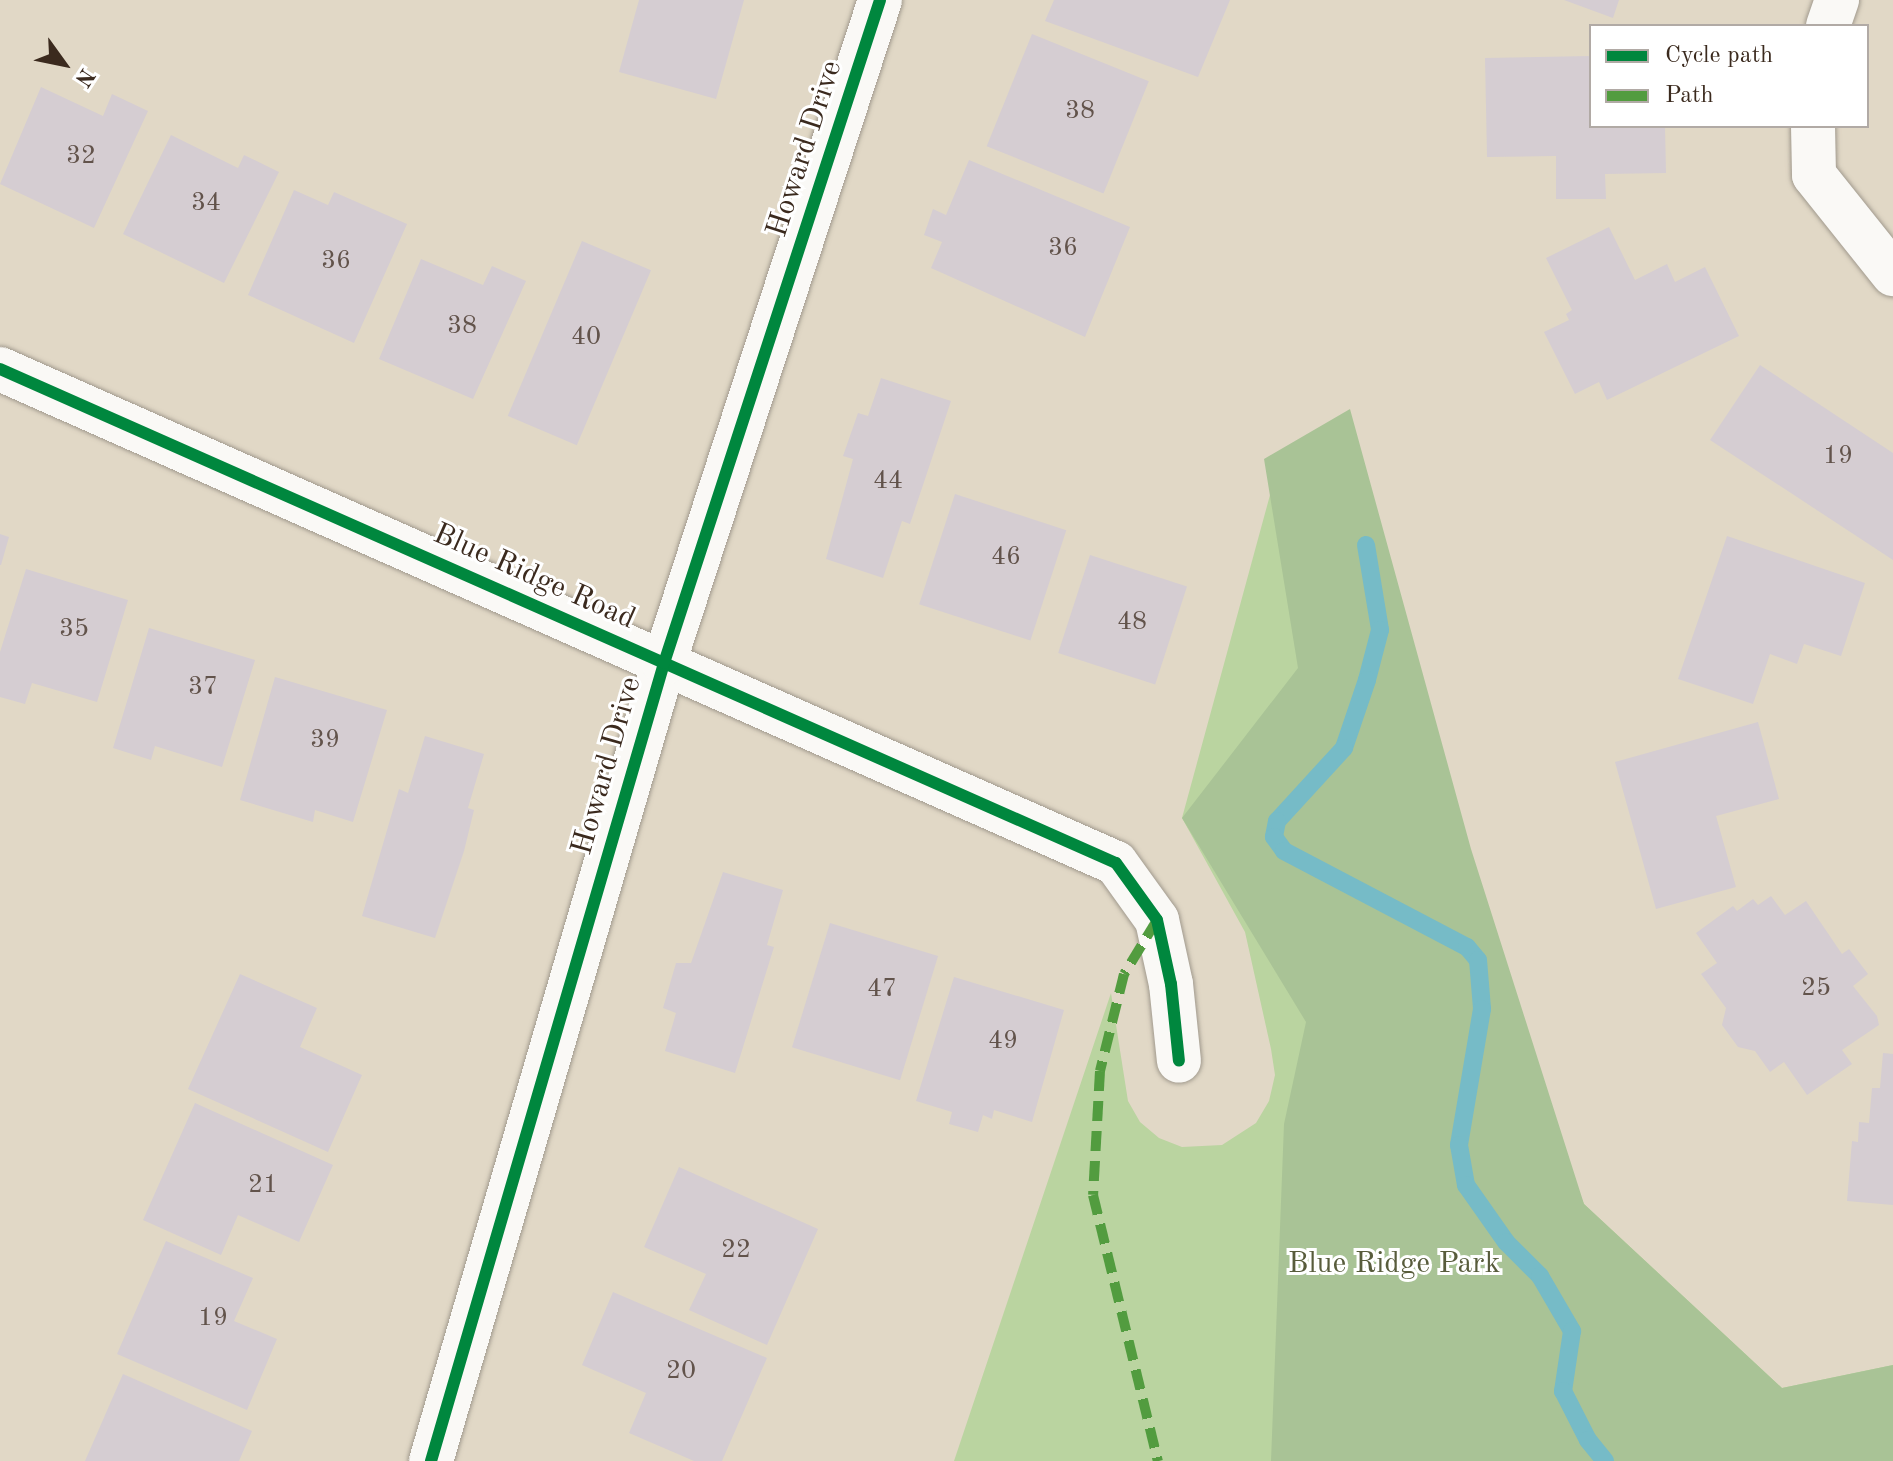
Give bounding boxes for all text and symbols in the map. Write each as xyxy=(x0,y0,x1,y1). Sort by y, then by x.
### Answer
north arrow xyxy=(24,24,104,104)
legend xyxy=(1589,24,1869,128)
text: Cycle path xyxy=(1665,44,1773,68)
street label: Howard Drive xyxy=(760,56,850,242)
text: N xyxy=(70,64,98,90)
text: Path xyxy=(1665,84,1714,108)
house number: 38 xyxy=(1065,96,1095,128)
house number: 32 xyxy=(66,141,96,173)
house number: 34 xyxy=(191,188,221,220)
house number: 36 xyxy=(1048,233,1078,265)
house number: 36 xyxy=(321,246,351,278)
house number: 38 xyxy=(447,311,477,343)
house number: 40 xyxy=(571,322,601,354)
house number: 19 xyxy=(1823,441,1853,473)
house number: 44 xyxy=(873,466,903,498)
street label: Blue Ridge Road xyxy=(427,516,641,638)
house number: 46 xyxy=(991,542,1021,574)
house number: 48 xyxy=(1117,607,1147,639)
house number: 35 xyxy=(59,614,89,646)
house number: 37 xyxy=(188,672,218,704)
street label: Howard Drive xyxy=(564,673,650,859)
house number: 39 xyxy=(310,725,340,757)
house number: 25 xyxy=(1801,973,1831,1005)
house number: 47 xyxy=(867,974,897,1006)
house number: 49 xyxy=(988,1026,1018,1058)
house number: 21 xyxy=(248,1170,278,1202)
house number: 22 xyxy=(721,1235,751,1267)
park label: Blue Ridge Park xyxy=(1288,1246,1500,1282)
house number: 19 xyxy=(198,1303,228,1335)
house number: 20 xyxy=(666,1356,696,1388)

